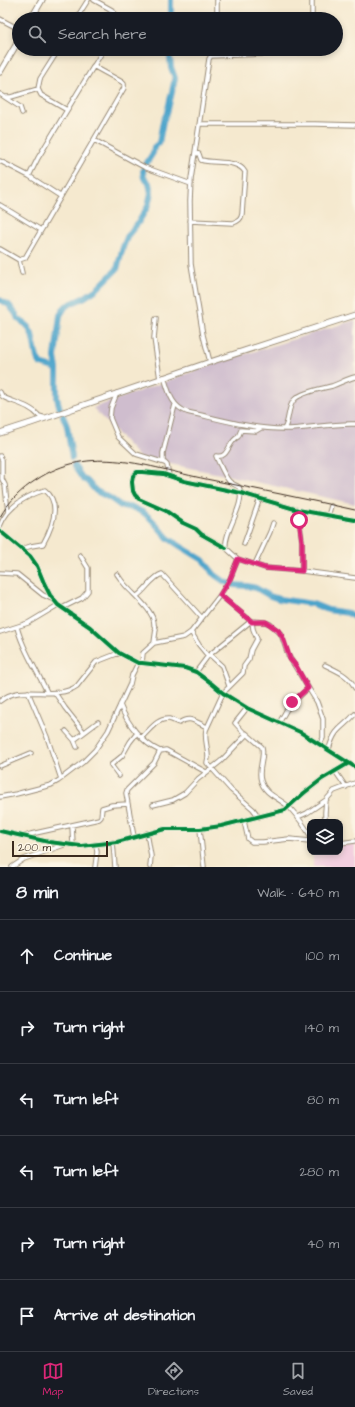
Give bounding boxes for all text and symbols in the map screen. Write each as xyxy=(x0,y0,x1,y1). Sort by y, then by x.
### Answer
search box xyxy=(12,12,343,56)
icon: search xyxy=(26,23,48,45)
text: Search here xyxy=(58,24,147,45)
route start xyxy=(290,511,308,529)
route end xyxy=(283,693,301,711)
map controls xyxy=(307,819,343,855)
button: layers xyxy=(307,819,343,855)
scale bar xyxy=(12,839,108,858)
text: 200 m xyxy=(18,840,51,855)
text: 8 min xyxy=(16,881,58,905)
text: Walk · 640 m xyxy=(257,884,339,902)
icon: ahead xyxy=(16,945,38,967)
text: Continue xyxy=(54,945,112,966)
text: 100 m xyxy=(306,947,339,965)
icon: right xyxy=(16,1017,38,1039)
text: Turn right xyxy=(54,1017,125,1038)
text: 140 m xyxy=(305,1019,339,1037)
icon: left xyxy=(16,1089,38,1111)
text: Turn left xyxy=(54,1089,118,1110)
text: 80 m xyxy=(307,1091,339,1109)
icon: left xyxy=(16,1161,38,1183)
text: Turn left xyxy=(54,1161,118,1182)
text: 280 m xyxy=(300,1163,339,1181)
icon: right xyxy=(16,1233,38,1255)
text: Turn right xyxy=(54,1233,125,1254)
text: 40 m xyxy=(307,1235,339,1253)
icon: arrive xyxy=(16,1305,38,1327)
text: Arrive at destination xyxy=(54,1305,195,1326)
tab: Map xyxy=(42,1360,64,1399)
tab: Directions xyxy=(148,1360,199,1399)
tab: Saved xyxy=(283,1360,313,1399)

